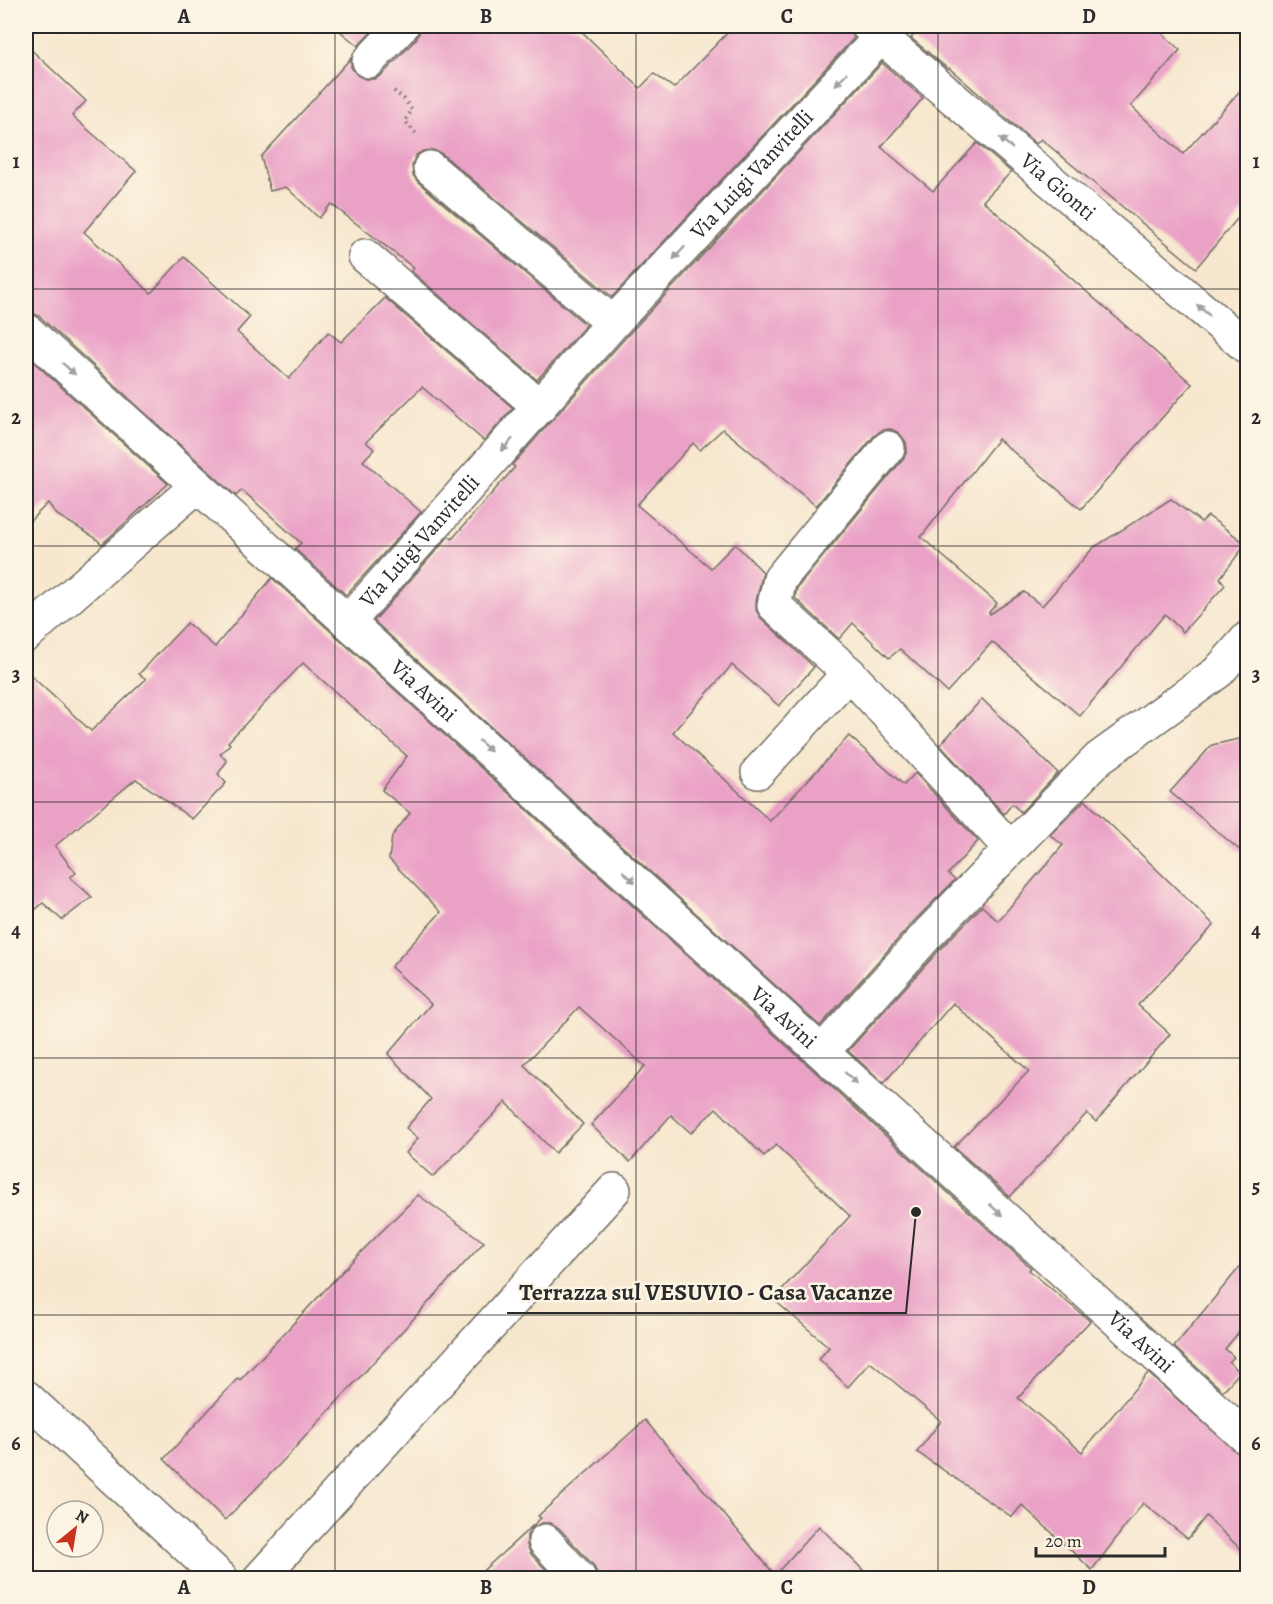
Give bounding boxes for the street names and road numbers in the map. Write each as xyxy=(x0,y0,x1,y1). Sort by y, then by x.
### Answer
street label: Via Luigi Vanvitelli xyxy=(683,103,820,247)
street label: Via Gionti xyxy=(1013,146,1102,228)
street label: Via Luigi Vanvitelli xyxy=(352,468,487,615)
street label: Via Avini xyxy=(383,652,463,729)
street label: Via Avini xyxy=(743,979,823,1056)
street label: Via Avini xyxy=(1101,1303,1181,1380)

